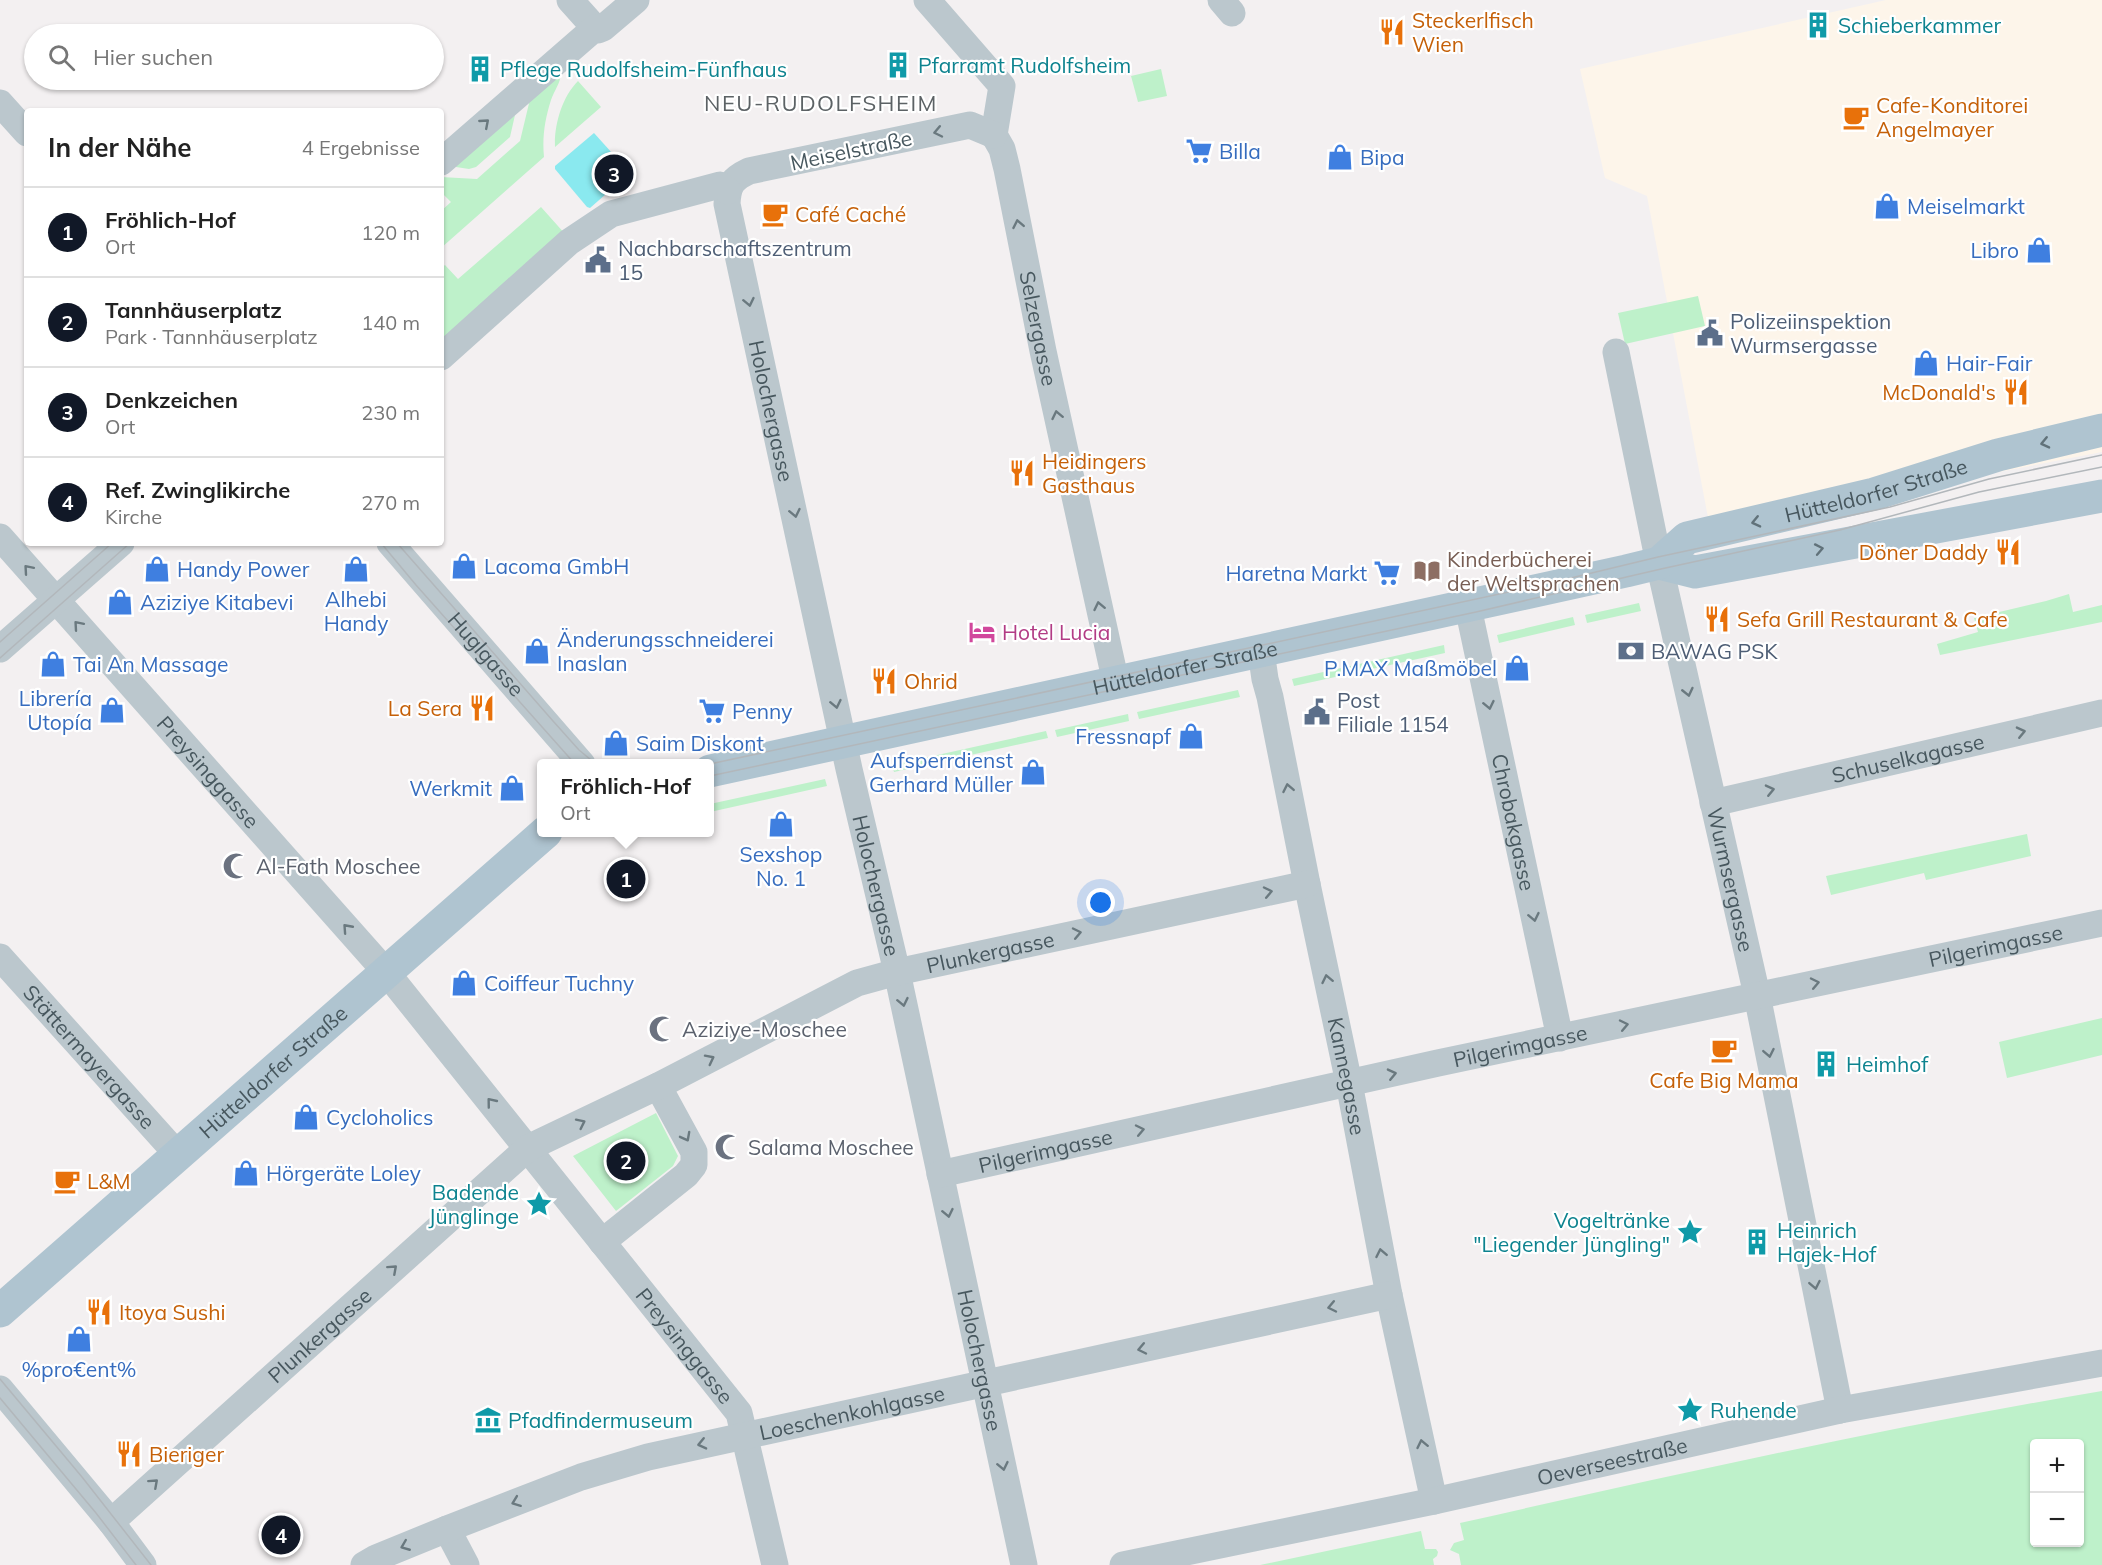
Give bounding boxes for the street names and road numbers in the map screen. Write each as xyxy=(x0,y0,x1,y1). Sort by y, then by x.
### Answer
street label: Meiselstraße xyxy=(788,124,914,176)
street label: Selzergasse xyxy=(1014,269,1063,388)
street label: Holochergasse xyxy=(744,338,800,484)
street label: Hütteldorfer Straße xyxy=(1782,452,1970,528)
street label: Huglgasse xyxy=(443,606,530,702)
street label: Hütteldorfer Straße xyxy=(1090,635,1280,700)
street label: Preysinggasse xyxy=(152,710,265,833)
street label: Schuselkagasse xyxy=(1829,728,1987,788)
street label: Chrobakgasse xyxy=(1487,751,1541,893)
street label: Wurmsergasse xyxy=(1702,805,1760,954)
street label: Holochergasse xyxy=(847,812,906,959)
street label: Pilgerimgasse xyxy=(1926,919,2065,972)
street label: Plunkergasse xyxy=(924,926,1057,978)
street label: Stättermayergasse xyxy=(18,979,161,1134)
street label: Hütteldorfer Straße xyxy=(193,1000,352,1144)
street label: Kannegasse xyxy=(1322,1015,1372,1137)
street label: Pilgerimgasse xyxy=(1451,1019,1589,1073)
street label: Pilgerimgasse xyxy=(976,1123,1115,1178)
street label: Plunkergasse xyxy=(262,1282,377,1388)
street label: Preysinggasse xyxy=(631,1282,739,1409)
street label: Holochergasse xyxy=(952,1287,1008,1433)
street label: Loeschenkohlgasse xyxy=(757,1380,947,1445)
street label: Oeverseestraße xyxy=(1534,1432,1690,1491)

